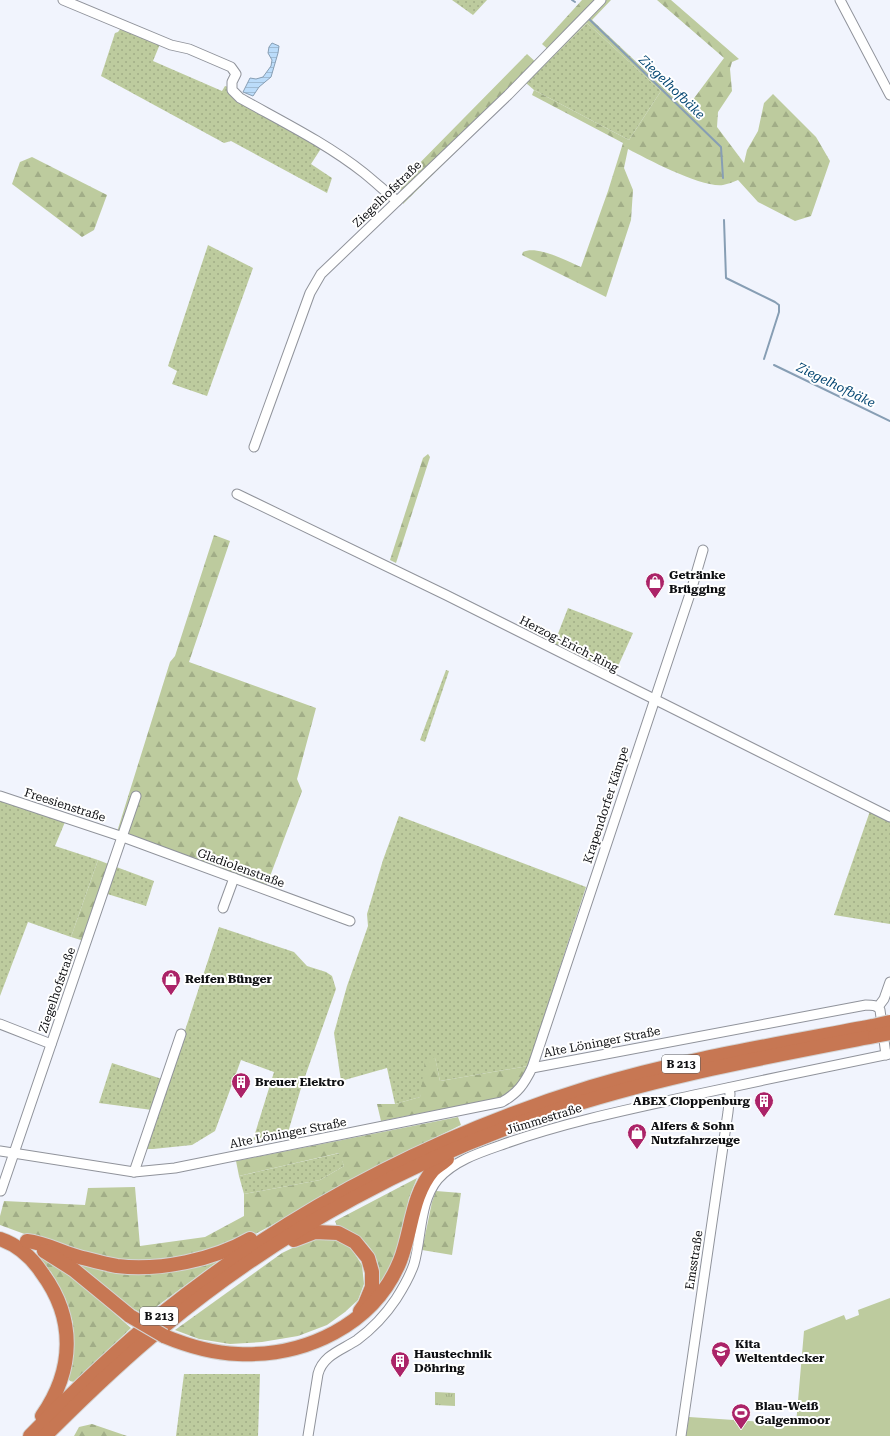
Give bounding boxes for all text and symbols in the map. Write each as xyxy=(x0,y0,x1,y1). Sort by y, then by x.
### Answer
water label: Ziegelhofbäke xyxy=(635,51,708,122)
street label: Ziegelhofstraße xyxy=(350,158,424,230)
water label: Ziegelhofbäke xyxy=(794,359,878,411)
place label: Getränke Brügging xyxy=(669,568,726,596)
shop icon: Getränke Brügging xyxy=(644,571,666,599)
street label: Herzog-Erich-Ring xyxy=(517,613,621,675)
street label: Krapendorfer Kämpe xyxy=(581,745,632,865)
street label: Freesienstraße xyxy=(23,785,108,825)
street label: Gladiolenstraße xyxy=(195,846,287,890)
street label: Ziegelhofstraße xyxy=(36,945,78,1035)
shop icon: Reifen Bünger xyxy=(160,968,182,996)
place label: Reifen Bünger xyxy=(185,972,273,986)
street label: Alte Löninger Straße xyxy=(542,1024,662,1060)
road number: B 213 xyxy=(662,1055,700,1073)
building icon: Breuer Elektro xyxy=(230,1071,252,1099)
place label: Breuer Elektro xyxy=(255,1075,345,1089)
building icon: ABEX Cloppenburg xyxy=(753,1090,775,1118)
place label: ABEX Cloppenburg xyxy=(633,1094,751,1108)
street label: Jümmestraße xyxy=(505,1101,584,1137)
street label: Alte Löninger Straße xyxy=(228,1115,348,1151)
place label: Alfers & Sohn Nutzfahrzeuge xyxy=(651,1119,740,1147)
shop icon: Alfers & Sohn Nutzfahrzeuge xyxy=(626,1122,648,1150)
street label: Emsstraße xyxy=(682,1229,706,1291)
road number: B 213 xyxy=(140,1307,178,1325)
place label: Kita Weltentdecker xyxy=(735,1337,825,1365)
school or university icon: Kita Weltentdecker xyxy=(710,1340,732,1368)
place label: Haustechnik Döhring xyxy=(414,1347,493,1375)
building icon: Haustechnik Döhring xyxy=(389,1350,411,1378)
place label: Blau-Weiß Galgenmoor xyxy=(755,1399,831,1427)
sports icon: Blau-Weiß Galgenmoor xyxy=(730,1402,752,1430)

